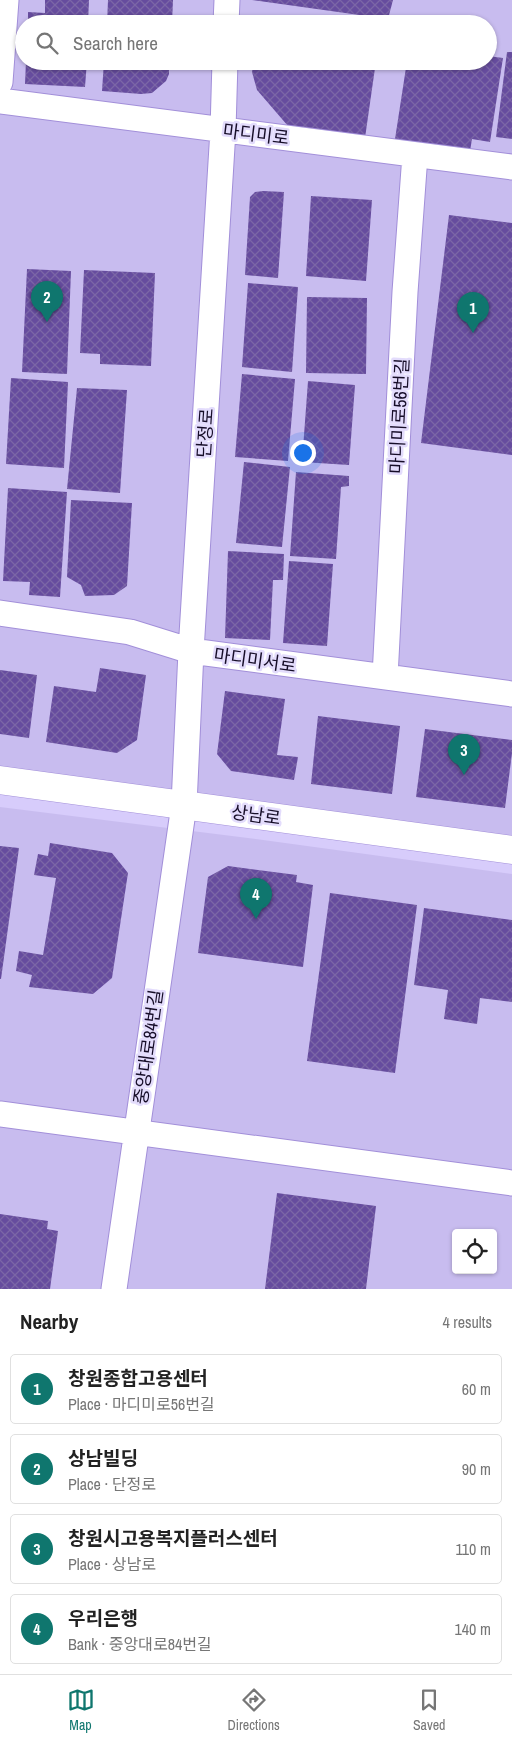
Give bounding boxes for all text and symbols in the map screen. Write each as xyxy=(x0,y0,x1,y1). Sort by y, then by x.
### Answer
search box xyxy=(15,15,497,70)
icon: search xyxy=(33,29,61,57)
text: Search here xyxy=(73,30,158,56)
street label: 마디미로 xyxy=(222,118,290,150)
pin: 2 xyxy=(31,281,63,322)
pin: 1 xyxy=(457,292,489,333)
street label: 마디미로56번길 xyxy=(383,358,415,474)
street label: 단정로 xyxy=(191,407,219,459)
your location xyxy=(290,440,316,466)
street label: 마디미서로 xyxy=(212,642,298,678)
pin: 3 xyxy=(448,734,480,775)
street label: 상남로 xyxy=(230,799,282,831)
pin: 4 xyxy=(240,878,272,919)
street label: 중앙대로84번길 xyxy=(128,988,168,1106)
map controls xyxy=(452,1229,497,1274)
button: locate xyxy=(452,1229,497,1274)
text: Nearby xyxy=(20,1307,78,1336)
text: 4 results xyxy=(442,1311,492,1333)
text: 창원종합고용센터 xyxy=(68,1365,208,1391)
text: 1 xyxy=(33,1378,41,1400)
text: 60 m xyxy=(462,1378,491,1400)
text: Place · 마디미로56번길 xyxy=(68,1393,215,1415)
text: 상남빌딩 xyxy=(68,1445,138,1471)
text: 2 xyxy=(33,1458,41,1480)
text: 90 m xyxy=(462,1458,491,1480)
text: Place · 단정로 xyxy=(68,1473,156,1495)
text: 창원시고용복지플러스센터 xyxy=(68,1525,278,1551)
text: 3 xyxy=(33,1538,41,1560)
text: 110 m xyxy=(455,1538,491,1560)
text: Place · 상남로 xyxy=(68,1553,156,1575)
text: 우리은행 xyxy=(68,1605,138,1631)
text: 4 xyxy=(33,1618,41,1640)
text: 140 m xyxy=(455,1618,491,1640)
text: Bank · 중앙대로84번길 xyxy=(68,1633,212,1655)
tab: Map xyxy=(67,1686,95,1734)
tab: Directions xyxy=(228,1686,280,1734)
tab: Saved xyxy=(413,1686,445,1734)

